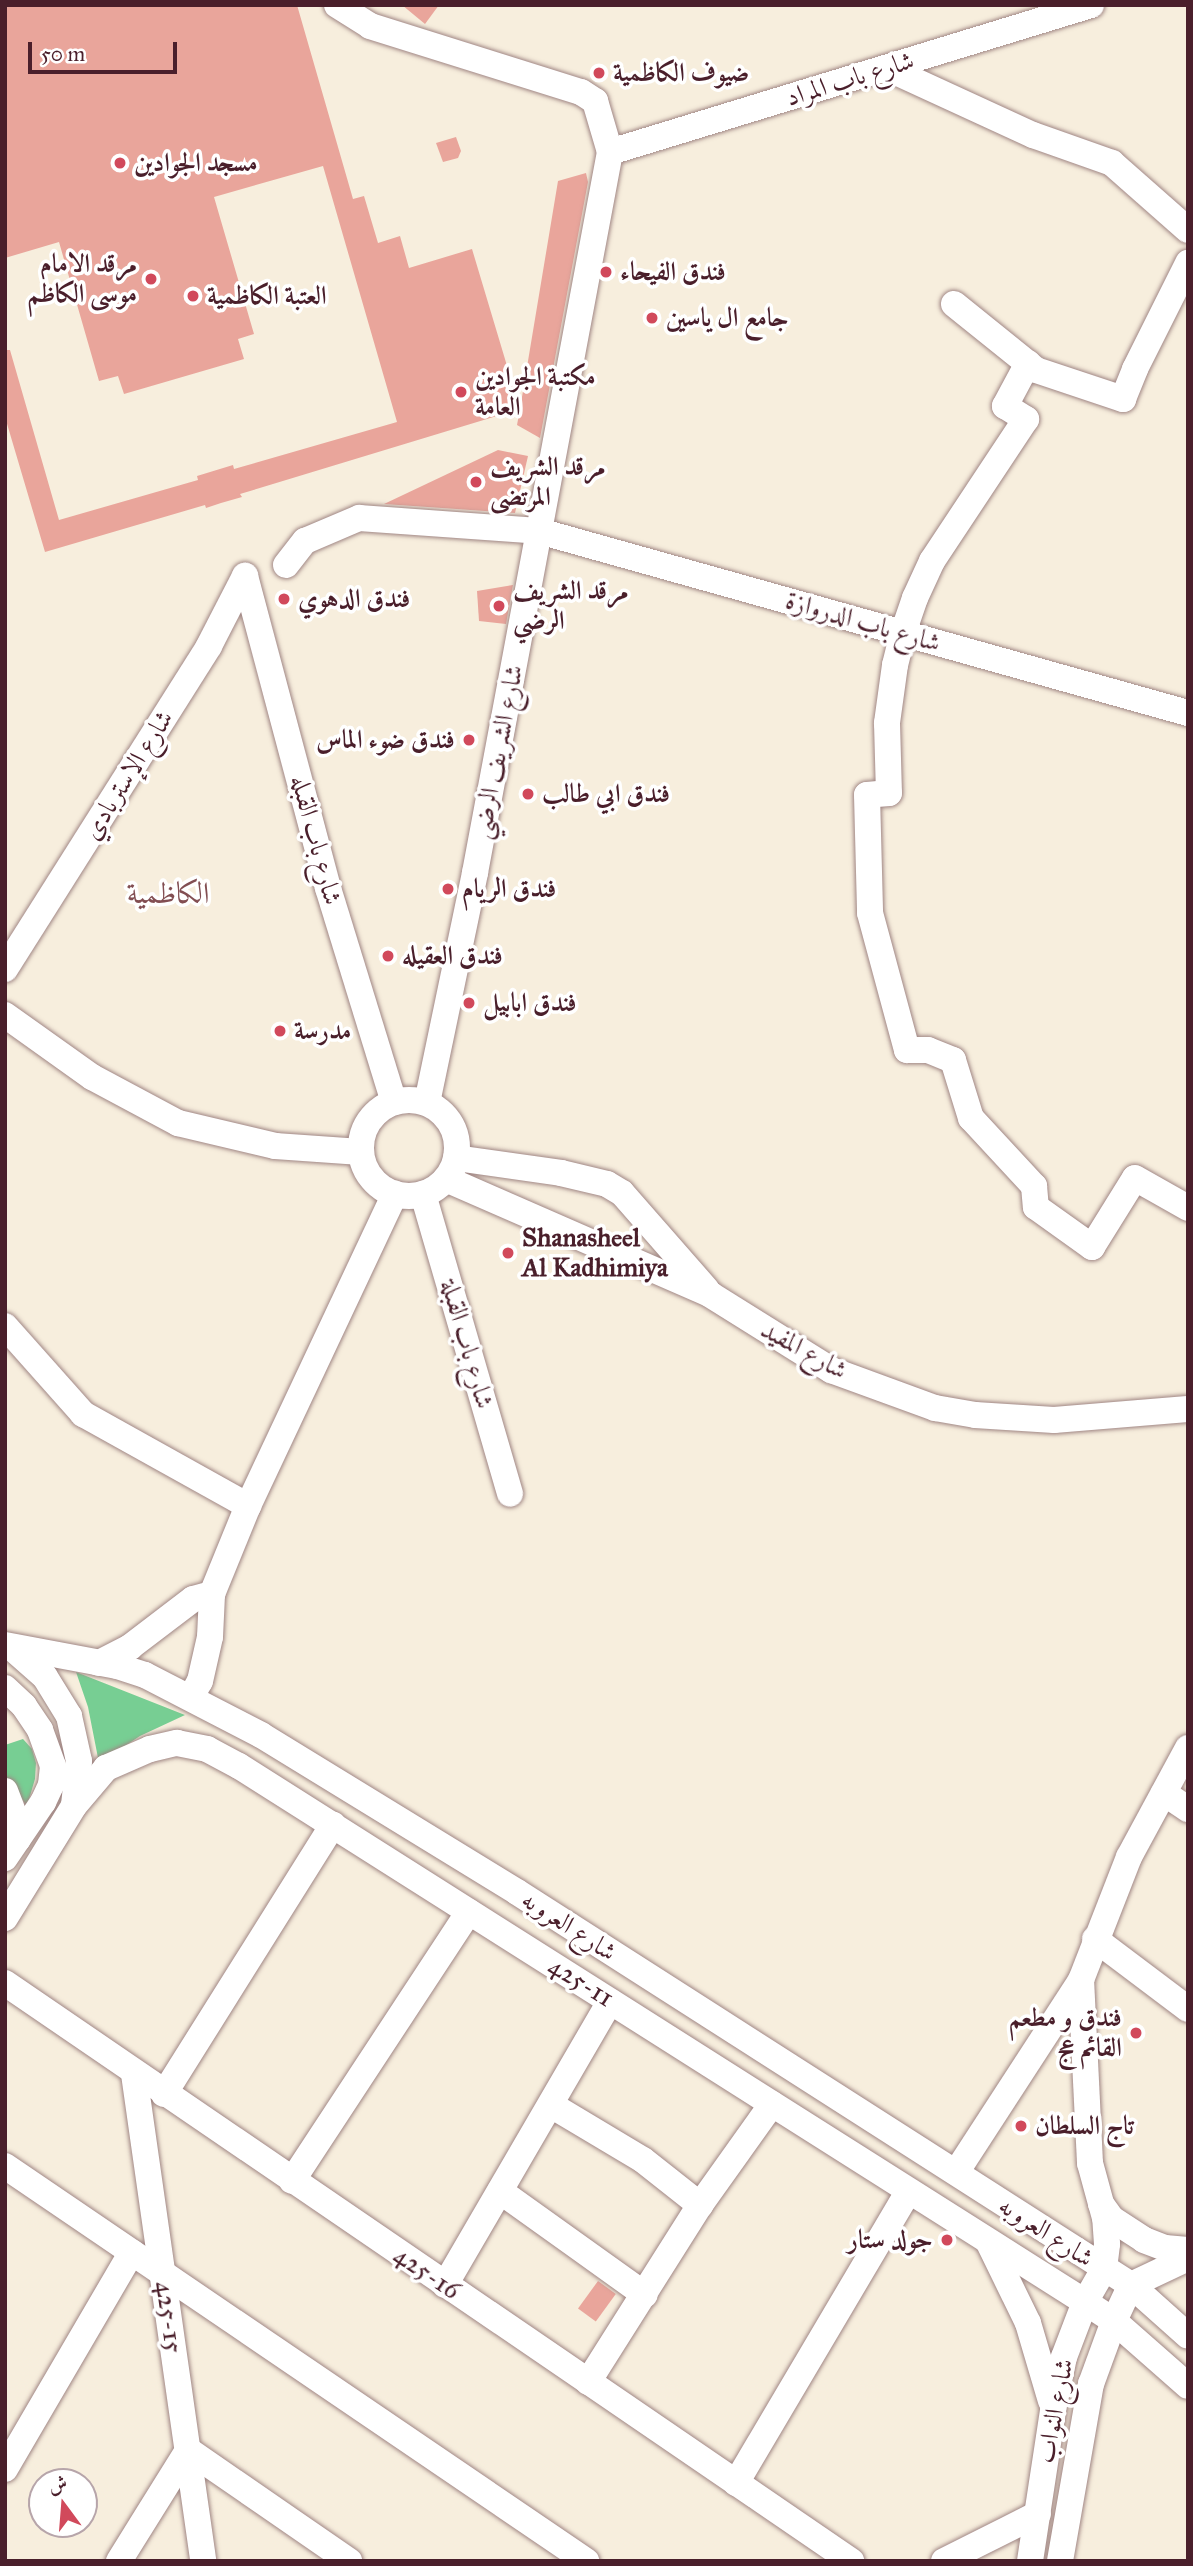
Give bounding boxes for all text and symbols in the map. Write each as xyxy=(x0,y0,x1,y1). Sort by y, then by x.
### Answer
scale bar xyxy=(32,28,180,72)
text: 50 m xyxy=(41,41,85,67)
street label: شارع باب المراد xyxy=(782,45,918,113)
place label: ضيوف الكاظمية xyxy=(613,57,749,89)
marker: ضيوف الكاظمية xyxy=(591,65,607,81)
place label: مسجد الجوادين xyxy=(134,147,258,179)
marker: مسجد الجوادين xyxy=(112,155,128,171)
place label: مرقد الامام موسى الكاظم xyxy=(27,248,137,310)
place label: فندق الفيحاء xyxy=(620,256,726,288)
marker: فندق الفيحاء xyxy=(598,264,614,280)
marker: مرقد الامام موسى الكاظم xyxy=(143,271,159,287)
place label: العتبة الكاظمية xyxy=(207,280,327,312)
marker: العتبة الكاظمية xyxy=(185,288,201,304)
place label: جامع ال ياسين xyxy=(666,302,789,334)
marker: جامع ال ياسين xyxy=(644,310,660,326)
place label: مكتبة الجوادين العامة xyxy=(475,361,595,422)
marker: مكتبة الجوادين العامة xyxy=(453,384,469,400)
place label: مرقد الشريف المرتضى xyxy=(490,451,606,512)
marker: مرقد الشريف المرتضى xyxy=(468,474,484,490)
place label: مرقد الشريف الرضي xyxy=(513,575,629,636)
place label: فندق الدهوي xyxy=(298,583,410,615)
street label: شارع باب الدروازة xyxy=(782,585,944,659)
marker: فندق الدهوي xyxy=(276,591,292,607)
marker: مرقد الشريف الرضي xyxy=(491,598,507,614)
street label: شارع الشريف الرضي xyxy=(466,662,530,842)
street label: شارع الإستربادي xyxy=(76,705,180,845)
place label: فندق ضوء الماس xyxy=(316,724,455,756)
marker: فندق ضوء الماس xyxy=(461,732,477,748)
street label: شارع باب القبله xyxy=(284,772,348,908)
place label: فندق ابي طالب xyxy=(542,778,670,810)
marker: فندق ابي طالب xyxy=(520,786,536,802)
place label: فندق الريام xyxy=(462,873,556,905)
district label: الكاظمية xyxy=(127,875,209,911)
marker: فندق الريام xyxy=(440,881,456,897)
place label: فندق العقيله xyxy=(402,940,503,972)
marker: فندق العقيله xyxy=(380,948,396,964)
place label: فندق ابابيل xyxy=(483,987,577,1019)
marker: فندق ابابيل xyxy=(461,995,477,1011)
place label: مدرسة xyxy=(294,1015,351,1047)
marker: مدرسة xyxy=(272,1023,288,1039)
place label: Shanasheel Al Kadhimiya xyxy=(522,1222,668,1284)
marker: Shanasheel Al Kadhimiya xyxy=(500,1245,516,1261)
street label: شارع باب القبلة xyxy=(434,1276,500,1412)
street label: شارع المفيد xyxy=(755,1314,853,1386)
street label: شارع العروبه xyxy=(516,1884,622,1968)
street label: 425-11 xyxy=(543,1950,619,2014)
place label: فندق و مطعم القائم عج xyxy=(1009,2002,1122,2064)
marker: فندق و مطعم القائم عج xyxy=(1128,2025,1144,2041)
place label: تاج السلطان xyxy=(1035,2110,1134,2142)
marker: تاج السلطان xyxy=(1013,2118,1029,2134)
street label: شارع العروبه xyxy=(993,2190,1099,2274)
place label: جولد ستار xyxy=(848,2224,933,2256)
marker: جولد ستار xyxy=(939,2232,955,2248)
street label: 425-16 xyxy=(388,2240,466,2306)
street label: 425-15 xyxy=(149,2279,189,2355)
street label: شارع النواب xyxy=(1030,2356,1080,2466)
north arrow xyxy=(28,2468,98,2538)
text: ش xyxy=(45,2471,70,2498)

